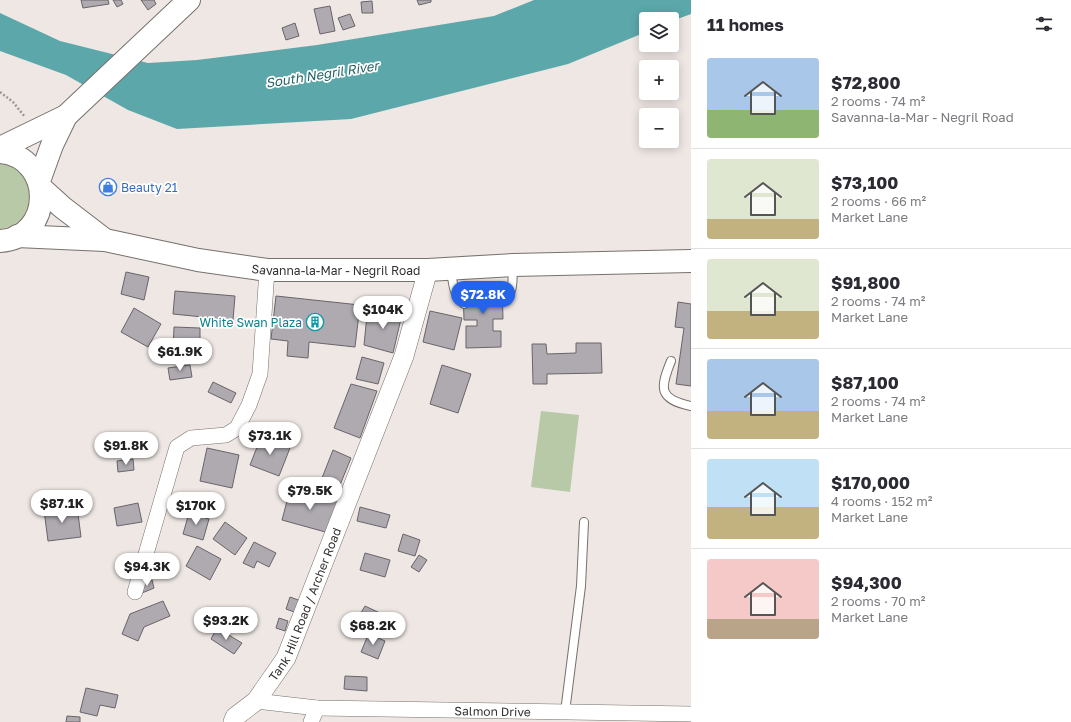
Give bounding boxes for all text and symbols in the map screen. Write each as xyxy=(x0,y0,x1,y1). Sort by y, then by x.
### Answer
map controls xyxy=(639,12,679,148)
button: layers xyxy=(639,12,679,52)
icon: filters xyxy=(1033,13,1055,35)
text: 11 homes xyxy=(707,14,784,35)
water label: South Negril River xyxy=(265,57,381,91)
button: + xyxy=(639,60,679,100)
text: $72,800 xyxy=(831,72,900,93)
icon: home xyxy=(739,74,787,122)
text: 2 rooms · 74 m² xyxy=(831,93,925,109)
button: − xyxy=(639,108,679,148)
text: Savanna-la-Mar - Negril Road xyxy=(831,109,1014,125)
text: $73,100 xyxy=(831,172,898,193)
icon: home xyxy=(739,175,787,223)
shop icon: Beauty 21 xyxy=(98,177,118,197)
place label: Beauty 21 xyxy=(121,180,178,195)
text: 2 rooms · 66 m² xyxy=(831,193,926,209)
text: Market Lane xyxy=(831,209,908,225)
street label: Savanna-la-Mar - Negril Road xyxy=(251,260,420,278)
text: $91,800 xyxy=(831,272,900,293)
icon: home xyxy=(739,275,787,323)
pin: $72.8K xyxy=(450,281,516,315)
text: $72.8K xyxy=(460,286,506,302)
text: 2 rooms · 74 m² xyxy=(831,293,925,309)
pin: $104K xyxy=(355,296,411,330)
text: $104K xyxy=(362,301,404,317)
text: Market Lane xyxy=(831,309,908,325)
building icon: White Swan Plaza xyxy=(305,312,325,332)
place label: White Swan Plaza xyxy=(200,315,302,330)
pin: $61.9K xyxy=(147,338,213,372)
text: $61.9K xyxy=(157,343,203,359)
text: $87,100 xyxy=(831,372,899,393)
icon: home xyxy=(739,375,787,423)
text: 2 rooms · 74 m² xyxy=(831,393,925,409)
text: Market Lane xyxy=(831,409,908,425)
pin: $73.1K xyxy=(237,422,303,456)
text: $73.1K xyxy=(248,427,292,443)
pin: $91.8K xyxy=(93,432,159,466)
text: $91.8K xyxy=(103,437,149,453)
text: $170,000 xyxy=(831,472,910,493)
icon: home xyxy=(739,475,787,523)
pin: $79.5K xyxy=(277,477,343,511)
text: $79.5K xyxy=(287,482,333,498)
pin: $87.1K xyxy=(29,490,95,524)
pin: $170K xyxy=(168,492,224,526)
text: 4 rooms · 152 m² xyxy=(831,493,932,509)
text: $87.1K xyxy=(40,495,84,511)
text: $170K xyxy=(176,497,216,513)
text: Market Lane xyxy=(831,509,908,525)
street label: Tank Hill Road / Archer Road xyxy=(265,525,344,683)
pin: $94.3K xyxy=(114,553,180,587)
text: $94.3K xyxy=(124,558,170,574)
text: $94,300 xyxy=(831,572,902,593)
icon: home xyxy=(739,575,787,623)
text: 2 rooms · 70 m² xyxy=(831,593,926,609)
pin: $93.2K xyxy=(193,607,259,641)
text: Market Lane xyxy=(831,609,908,625)
text: $93.2K xyxy=(203,612,249,628)
pin: $68.2K xyxy=(340,612,406,646)
text: $68.2K xyxy=(350,617,396,633)
street label: Salmon Drive xyxy=(454,703,531,719)

